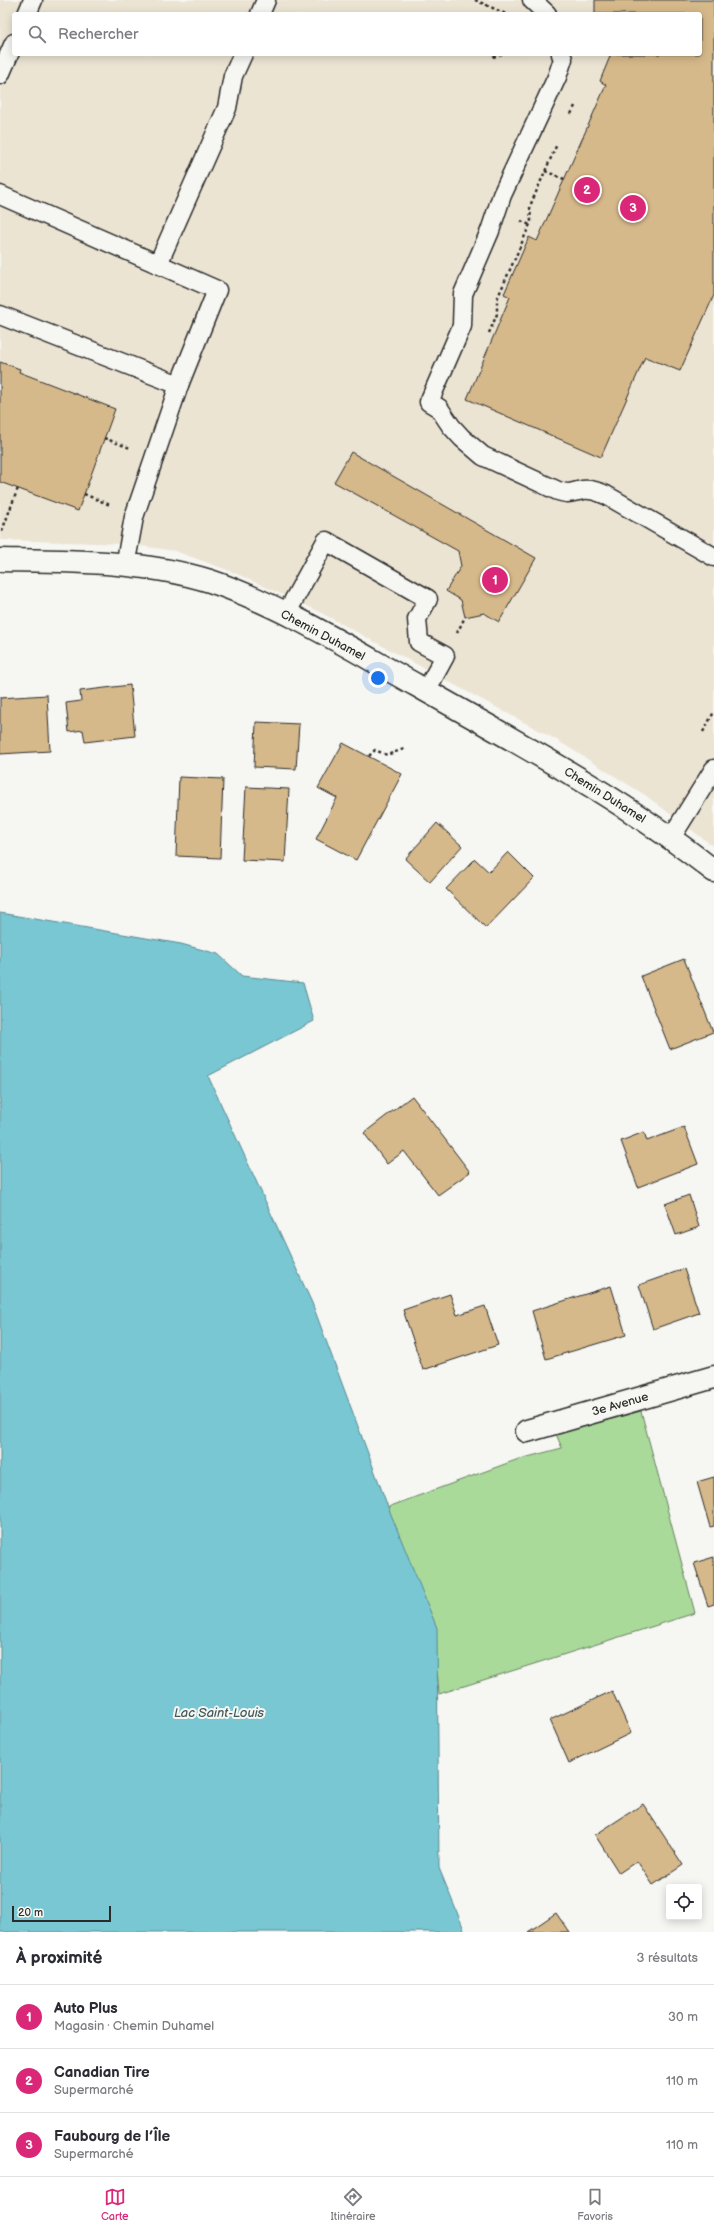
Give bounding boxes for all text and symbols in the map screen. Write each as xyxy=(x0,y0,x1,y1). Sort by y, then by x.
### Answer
search box xyxy=(12,12,702,56)
icon: search xyxy=(26,23,48,45)
text: Rechercher xyxy=(58,25,138,44)
pin: 2 xyxy=(574,175,600,205)
pin: 3 xyxy=(620,193,646,223)
pin: 1 xyxy=(482,565,508,595)
street label: Chemin Duhamel xyxy=(278,607,368,664)
your location xyxy=(368,668,388,688)
street label: Chemin Duhamel xyxy=(561,764,648,827)
street label: 3e Avenue xyxy=(590,1389,650,1420)
water label: Lac Saint-Louis xyxy=(174,1705,265,1721)
map controls xyxy=(666,1884,702,1920)
button: locate xyxy=(666,1884,702,1920)
scale bar xyxy=(12,1904,111,1923)
text: 20 m xyxy=(18,1906,43,1919)
text: À proximité xyxy=(16,1948,102,1968)
text: 3 résultats xyxy=(636,1950,698,1966)
text: Auto Plus xyxy=(54,1999,118,2018)
text: 1 xyxy=(26,2009,32,2025)
text: 30 m xyxy=(668,2009,698,2025)
text: Magasin · Chemin Duhamel xyxy=(54,2018,214,2034)
text: Canadian Tire xyxy=(54,2063,150,2082)
text: 2 xyxy=(25,2073,33,2089)
text: 110 m xyxy=(666,2073,698,2089)
text: Supermarché xyxy=(54,2082,134,2098)
text: Faubourg de l’Île xyxy=(54,2127,170,2146)
text: 3 xyxy=(25,2137,33,2153)
text: 110 m xyxy=(666,2137,698,2153)
text: Supermarché xyxy=(54,2146,134,2162)
tab: Carte xyxy=(101,2186,129,2223)
tab: Itinéraire xyxy=(330,2186,375,2223)
tab: Favoris xyxy=(577,2186,613,2223)

